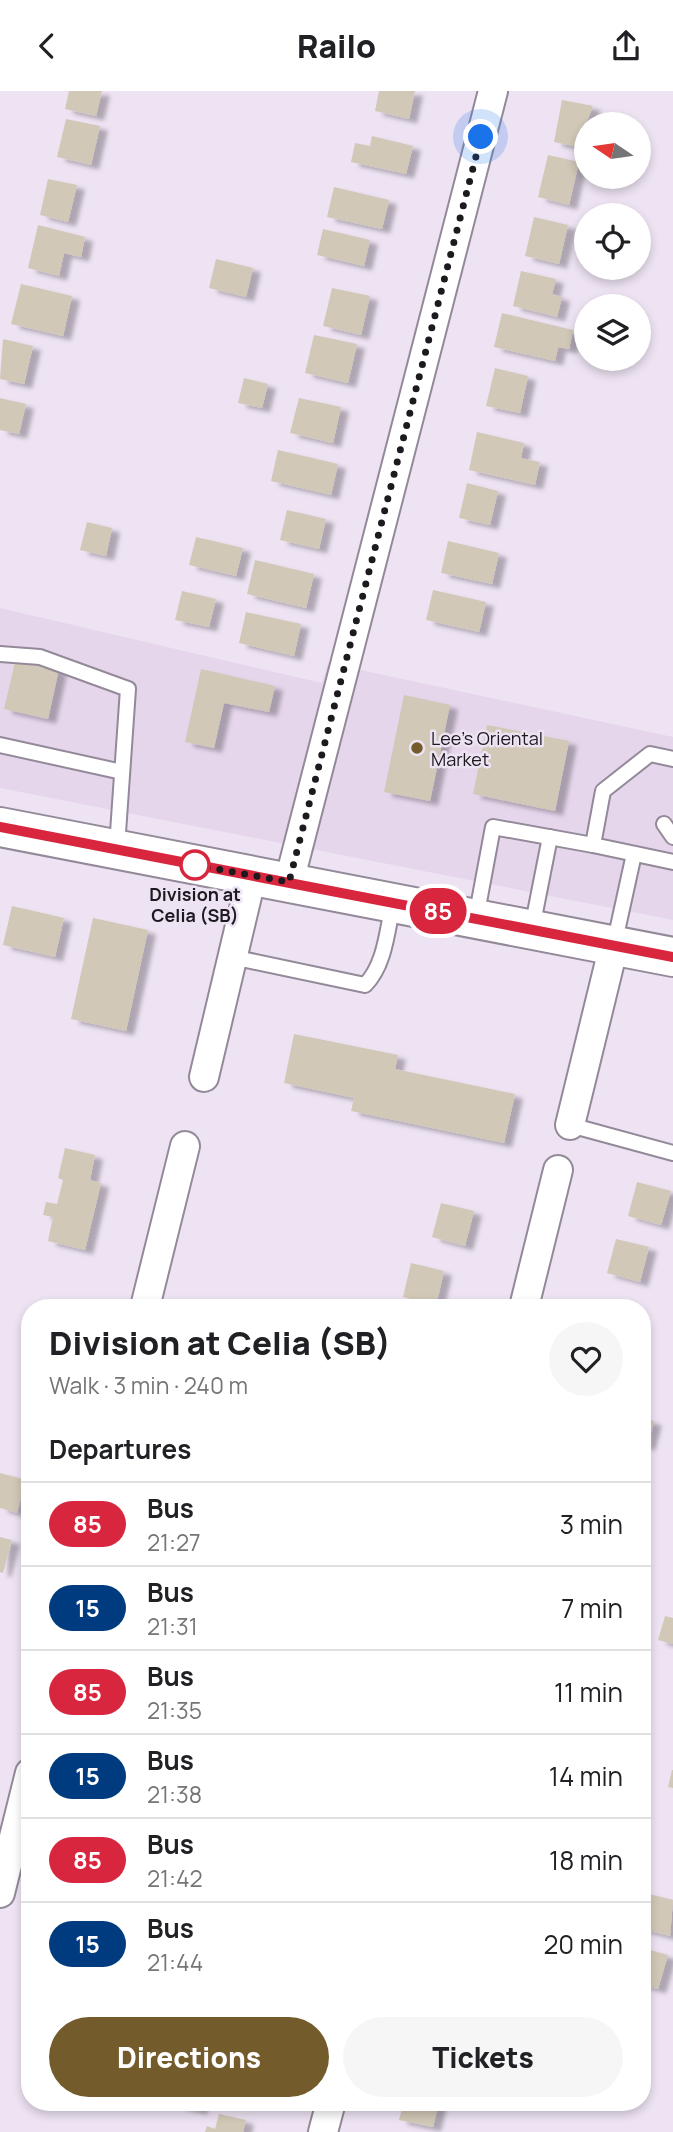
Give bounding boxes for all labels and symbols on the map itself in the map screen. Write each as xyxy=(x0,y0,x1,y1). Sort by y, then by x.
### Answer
north arrow xyxy=(574,112,651,189)
your location xyxy=(463,119,498,154)
place label: Lee's Oriental Market xyxy=(431,726,543,771)
marker: Lee's Oriental Market xyxy=(409,740,425,756)
marker: Division at Celia (SB) xyxy=(180,850,210,880)
place label: Division at Celia (SB) xyxy=(149,882,241,927)
line badge: 85 xyxy=(406,888,470,934)

